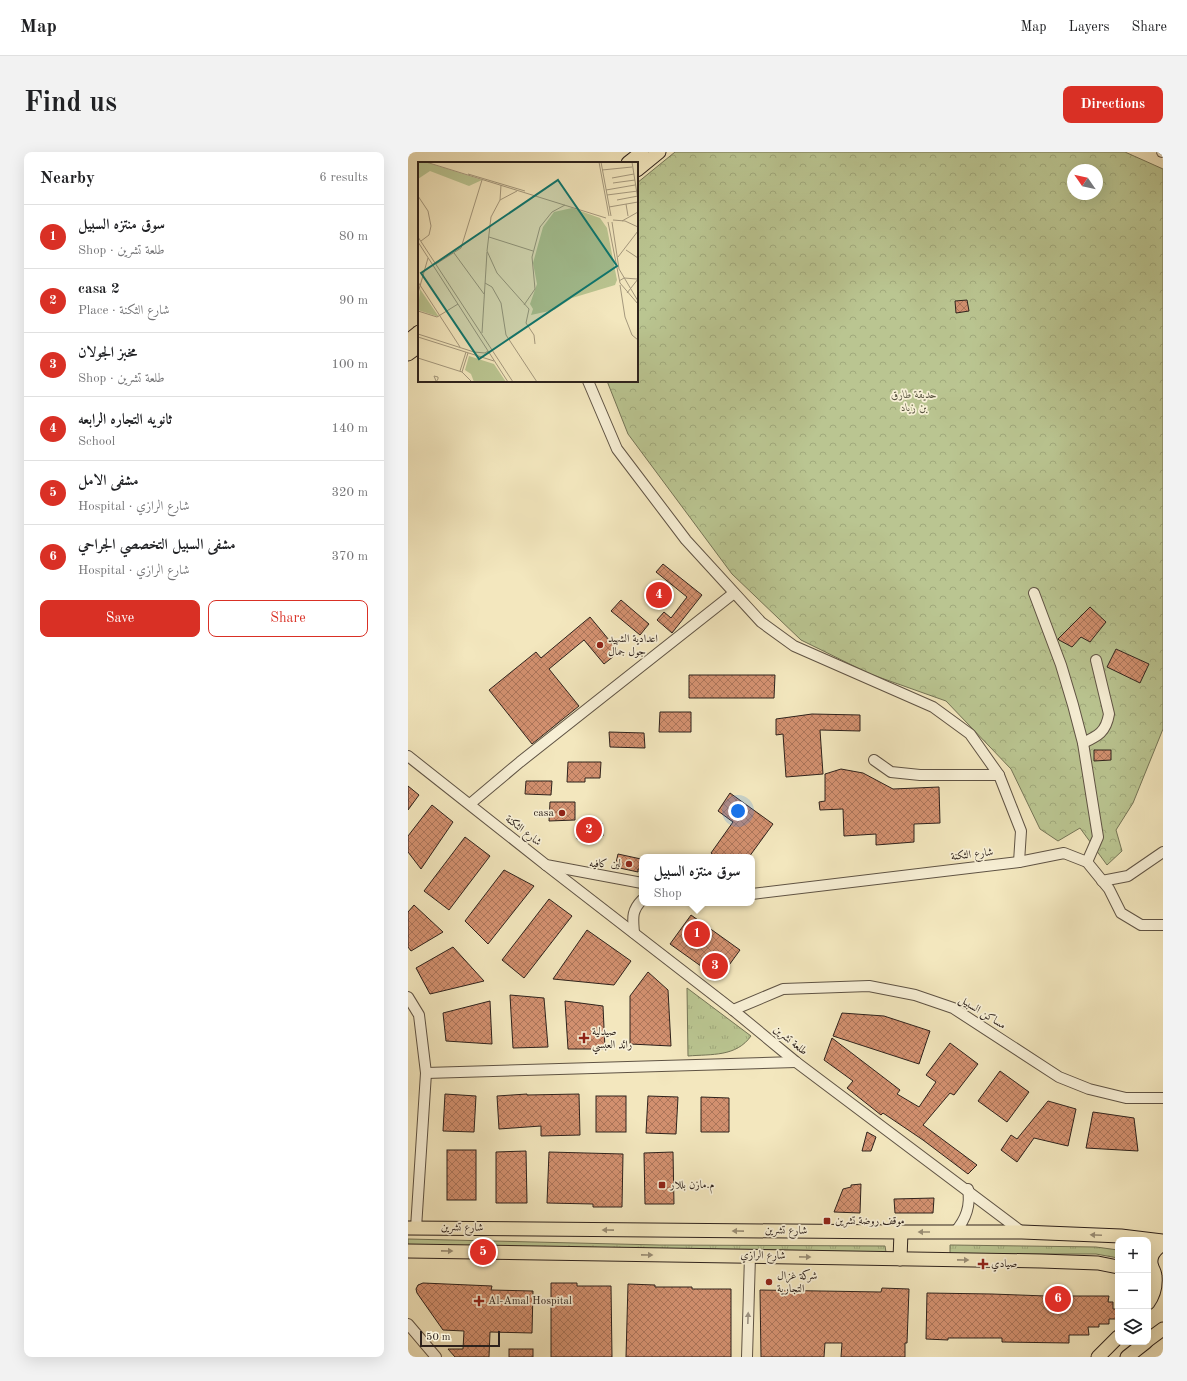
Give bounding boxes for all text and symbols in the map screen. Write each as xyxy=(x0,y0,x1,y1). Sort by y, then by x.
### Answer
text: Map xyxy=(20,18,57,37)
text: Map xyxy=(1021,20,1047,34)
text: Layers xyxy=(1069,20,1110,34)
text: Share xyxy=(1132,20,1167,34)
button: Directions xyxy=(1063,86,1163,123)
text: Find us xyxy=(24,90,117,118)
inset map xyxy=(418,162,638,382)
north arrow xyxy=(1067,164,1103,200)
text: Nearby xyxy=(40,170,95,187)
text: 6 results xyxy=(319,171,368,184)
text: سوق منتزه السبيل xyxy=(78,218,165,233)
text: 1 xyxy=(49,230,57,243)
text: 80 m xyxy=(339,230,368,243)
text: Shop · طلعة تشرين xyxy=(78,244,165,257)
text: casa 2 xyxy=(78,282,120,297)
text: 2 xyxy=(49,294,57,307)
text: 90 m xyxy=(339,294,368,307)
text: Place · شارع الثكنة xyxy=(78,304,170,317)
text: مخبز الجولان xyxy=(78,346,137,361)
text: 3 xyxy=(49,358,57,371)
text: 100 m xyxy=(331,358,368,371)
text: Shop · طلعة تشرين xyxy=(78,372,165,385)
park label: حديقة طارق بن زياد xyxy=(891,390,937,414)
text: ثانويه التجاره الرابعه xyxy=(78,413,172,428)
text: 4 xyxy=(49,422,57,435)
text: 140 m xyxy=(331,422,368,435)
text: School xyxy=(78,435,115,448)
text: مشفى الامل xyxy=(78,474,138,489)
text: 5 xyxy=(49,486,57,499)
text: 320 m xyxy=(331,486,368,499)
text: Hospital · شارع الرازي xyxy=(78,500,190,513)
text: مشفى السبيل التخصصي الجراحي xyxy=(78,538,236,553)
text: 6 xyxy=(49,550,57,563)
text: 370 m xyxy=(331,550,368,563)
text: Hospital · شارع الرازي xyxy=(78,564,190,577)
pin: 4 xyxy=(646,580,672,610)
button: Save xyxy=(40,600,200,637)
button: Share xyxy=(208,600,368,637)
place label: اعدادية الشهيد جول جمال xyxy=(608,634,658,658)
marker: اعدادية الشهيد جول جمال xyxy=(595,640,605,650)
your location xyxy=(728,801,748,821)
place label: casa xyxy=(534,808,555,819)
marker: casa xyxy=(557,808,567,818)
street label: شارع الثكنة xyxy=(501,813,544,851)
pin: 2 xyxy=(576,815,602,845)
street label: شارع الثكنة xyxy=(950,846,994,866)
popup xyxy=(639,854,755,906)
place label: لين كافيه xyxy=(589,858,621,870)
marker: لين كافيه xyxy=(624,859,634,869)
text: سوق منتزه السبيل xyxy=(653,865,741,880)
text: Shop xyxy=(653,887,682,900)
pin: 1 xyxy=(684,919,710,949)
pin: 3 xyxy=(702,951,728,981)
street label: مساكن السبيل xyxy=(955,993,1008,1033)
street label: طلعة تشرين xyxy=(770,1024,809,1059)
place label: صيدلية رائد العبسي xyxy=(592,1027,632,1055)
marker: صيدلية رائد العبسي xyxy=(579,1033,589,1043)
marker: م.مازن بللار xyxy=(657,1180,667,1190)
place label: م.مازن بللار xyxy=(669,1180,715,1194)
marker: موقف روضة تشرين xyxy=(822,1216,832,1226)
place label: موقف روضة تشرين xyxy=(835,1216,905,1228)
street label: شارع تشرين xyxy=(441,1222,483,1237)
street label: شارع تشرين xyxy=(765,1225,807,1240)
one-way arrow xyxy=(601,1227,614,1233)
one-way arrow xyxy=(731,1228,744,1234)
one-way arrow xyxy=(917,1229,930,1235)
one-way arrow xyxy=(1089,1232,1102,1238)
pin: 5 xyxy=(470,1237,496,1267)
map controls xyxy=(1115,1237,1151,1345)
button: + xyxy=(1115,1237,1151,1273)
one-way arrow xyxy=(441,1248,454,1254)
street label: شارع الرازي xyxy=(740,1249,786,1265)
one-way arrow xyxy=(641,1251,653,1258)
one-way arrow xyxy=(799,1254,812,1260)
one-way arrow xyxy=(957,1257,970,1263)
marker: صيادي xyxy=(978,1259,988,1269)
place label: صيادي xyxy=(991,1259,1018,1272)
place label: شركة غزال التجارية xyxy=(777,1268,818,1295)
button: − xyxy=(1115,1273,1151,1309)
marker: شركة غزال التجارية xyxy=(764,1277,774,1287)
pin: 6 xyxy=(1045,1284,1071,1314)
marker: Al-Amal Hospital xyxy=(473,1295,485,1307)
place label: Al-Amal Hospital xyxy=(488,1296,572,1307)
button: layers xyxy=(1115,1309,1151,1345)
one-way arrow xyxy=(745,1311,751,1324)
scale bar xyxy=(420,1329,500,1348)
text: 50 m xyxy=(426,1332,451,1343)

